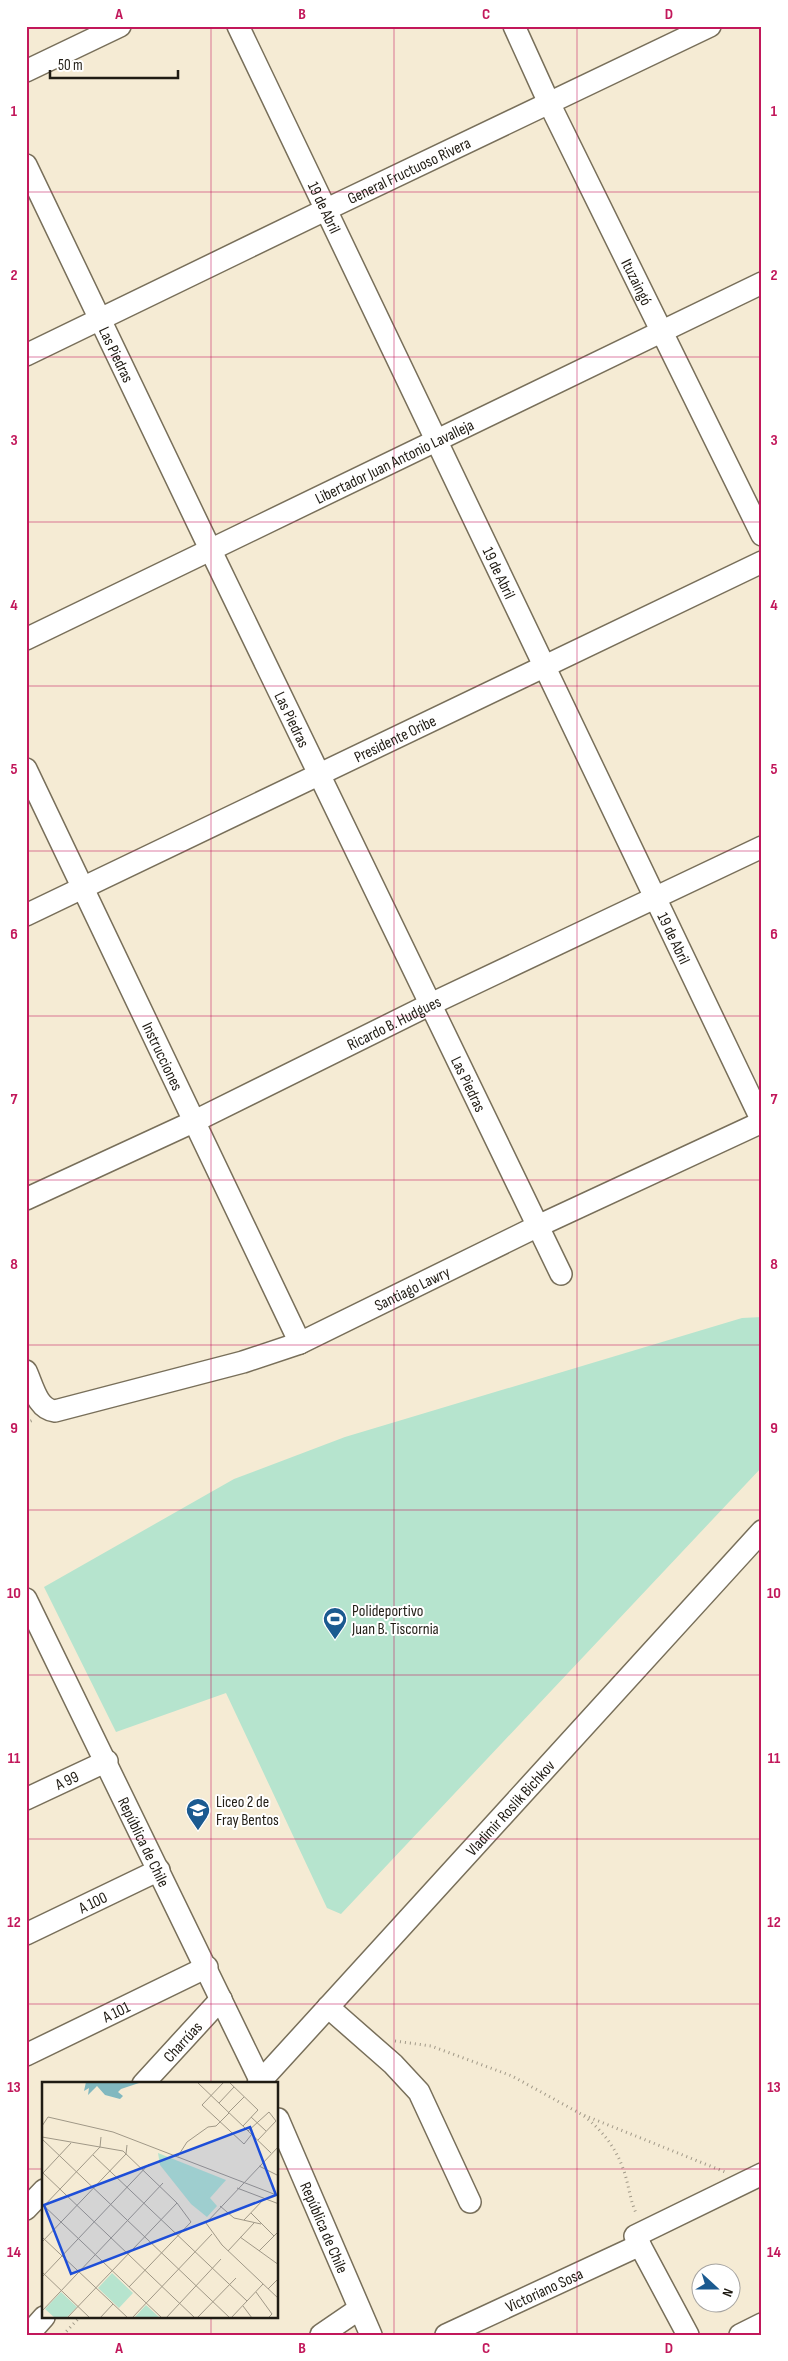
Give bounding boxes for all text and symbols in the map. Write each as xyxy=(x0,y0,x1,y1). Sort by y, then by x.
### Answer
text: A xyxy=(114,5,123,24)
text: B xyxy=(298,5,306,24)
text: C xyxy=(482,5,490,24)
text: D xyxy=(665,5,673,24)
scale bar xyxy=(50,48,178,80)
text: 50 m xyxy=(58,56,83,75)
text: 1 xyxy=(11,102,18,121)
text: 1 xyxy=(771,102,778,121)
street label: General Fructuoso Rivera xyxy=(345,134,474,209)
street label: 19 de Abril xyxy=(303,179,344,237)
street label: Ituzaingó xyxy=(616,256,655,309)
text: 2 xyxy=(10,266,18,285)
text: 2 xyxy=(770,266,778,285)
street label: Las Piedras xyxy=(94,324,137,386)
street label: Libertador Juan Antonio Lavalleja xyxy=(312,416,477,509)
text: 3 xyxy=(10,431,18,450)
text: 3 xyxy=(770,431,778,450)
street label: 19 de Abril xyxy=(478,544,519,602)
text: 4 xyxy=(10,596,18,615)
text: 4 xyxy=(770,596,778,615)
street label: Las Piedras xyxy=(270,689,313,751)
street label: Presidente Oribe xyxy=(351,712,440,767)
text: 5 xyxy=(10,760,18,779)
text: 5 xyxy=(770,760,778,779)
street label: 19 de Abril xyxy=(653,910,694,968)
text: 6 xyxy=(10,925,18,944)
text: 6 xyxy=(770,925,778,944)
street label: Ricardo B. Hudgues xyxy=(344,993,445,1055)
street label: Instrucciones xyxy=(137,1019,186,1094)
street label: Las Piedras xyxy=(446,1054,489,1116)
text: 7 xyxy=(11,1090,18,1109)
text: 7 xyxy=(771,1090,778,1109)
text: 8 xyxy=(10,1255,18,1274)
text: 8 xyxy=(770,1255,778,1274)
street label: Santiago Lawry xyxy=(372,1263,453,1316)
text: 9 xyxy=(10,1419,18,1438)
text: 9 xyxy=(770,1419,778,1438)
text: 10 xyxy=(7,1584,21,1603)
text: 10 xyxy=(767,1584,781,1603)
place label: Polideportivo Juan B. Tiscornia xyxy=(351,1602,439,1639)
sports icon: Polideportivo Juan B. Tiscornia xyxy=(322,1606,348,1640)
text: 11 xyxy=(8,1749,21,1768)
text: 11 xyxy=(768,1749,781,1768)
street label: Vladimir Roslik Bichkov xyxy=(463,1757,559,1860)
street label: A 99 xyxy=(52,1768,82,1795)
place label: Liceo 2 de Fray Bentos xyxy=(216,1793,279,1830)
street label: República de Chile xyxy=(113,1794,173,1890)
school or university icon: Liceo 2 de Fray Bentos xyxy=(185,1797,211,1831)
street label: A 100 xyxy=(75,1888,111,1919)
text: 12 xyxy=(7,1913,21,1932)
text: 12 xyxy=(767,1913,781,1932)
street label: A 101 xyxy=(99,1998,134,2028)
street label: Charrúas xyxy=(160,2018,207,2067)
text: 13 xyxy=(7,2078,21,2097)
text: 13 xyxy=(767,2078,781,2097)
inset map xyxy=(42,2082,279,2318)
street label: República de Chile xyxy=(295,2179,351,2277)
text: 14 xyxy=(7,2243,21,2262)
text: 14 xyxy=(767,2243,781,2262)
north arrow xyxy=(690,2264,740,2314)
street label: Victoriano Sosa xyxy=(503,2265,586,2317)
text: N xyxy=(718,2286,737,2299)
text: A xyxy=(114,2339,123,2358)
text: B xyxy=(298,2339,306,2358)
text: C xyxy=(482,2339,490,2358)
text: D xyxy=(665,2339,673,2358)

